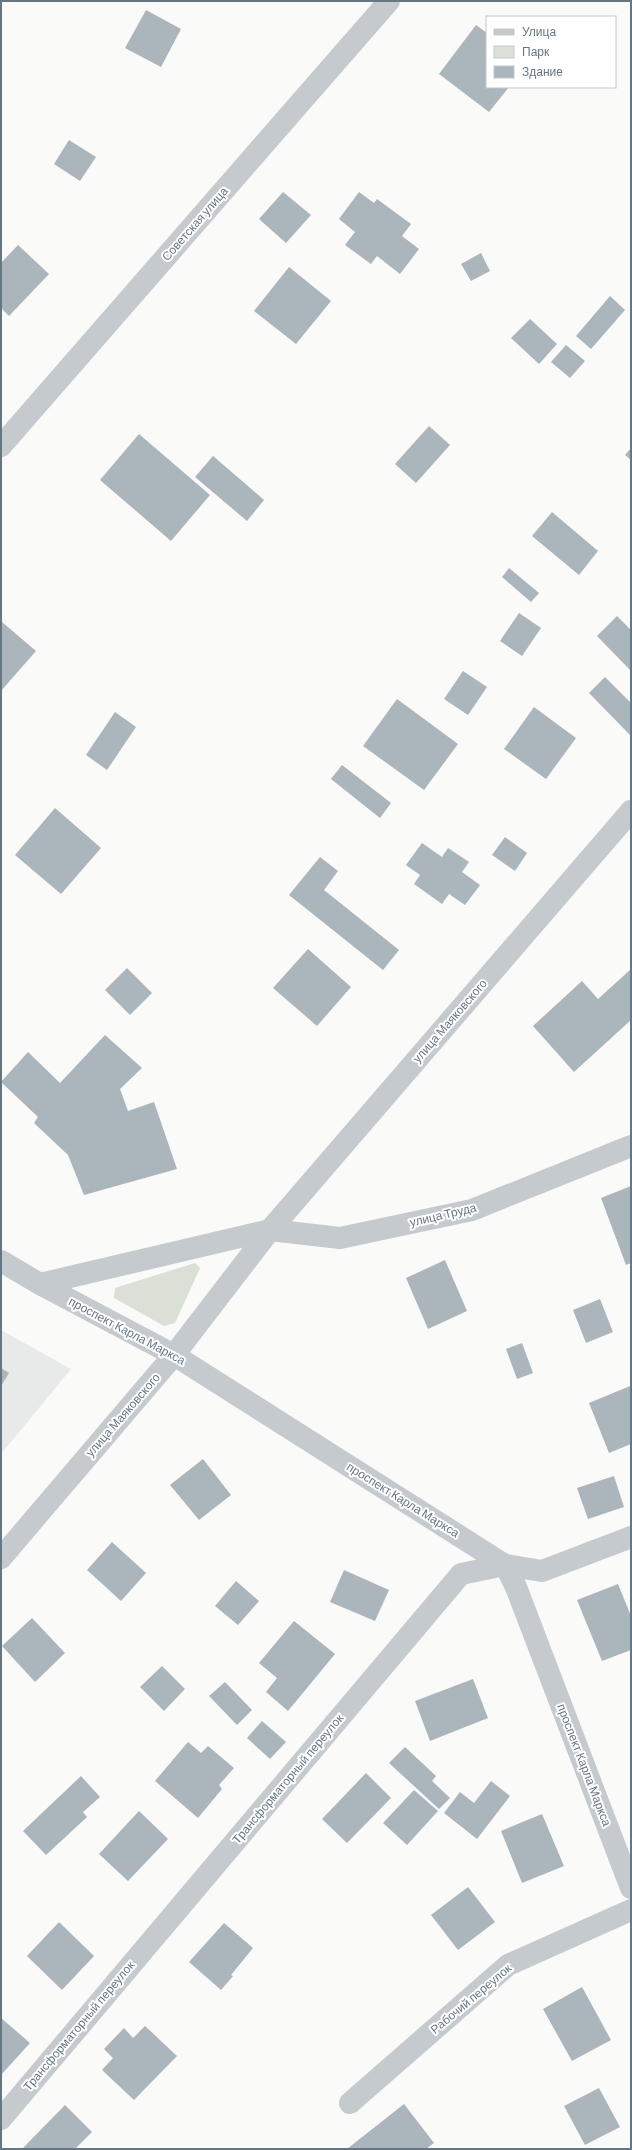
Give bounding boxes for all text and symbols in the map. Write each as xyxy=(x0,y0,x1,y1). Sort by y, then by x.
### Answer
legend xyxy=(486,16,616,88)
text: Улица xyxy=(522,24,556,39)
text: Парк xyxy=(522,44,550,59)
text: Здание xyxy=(522,64,563,79)
street label: Советская улица xyxy=(158,183,231,264)
street label: улица Маяковского xyxy=(409,976,490,1066)
street label: улица Труда xyxy=(408,1200,478,1229)
street label: проспект Карла Маркса xyxy=(66,1293,188,1368)
street label: улица Маяковского xyxy=(82,1370,163,1460)
street label: проспект Карла Маркса xyxy=(344,1459,463,1541)
street label: проспект Карла Маркса xyxy=(554,1702,615,1828)
street label: Трансформаторный переулок xyxy=(229,1710,347,1847)
street label: Трансформаторный переулок xyxy=(20,1957,138,2094)
street label: Рабочий переулок xyxy=(427,1960,515,2037)

